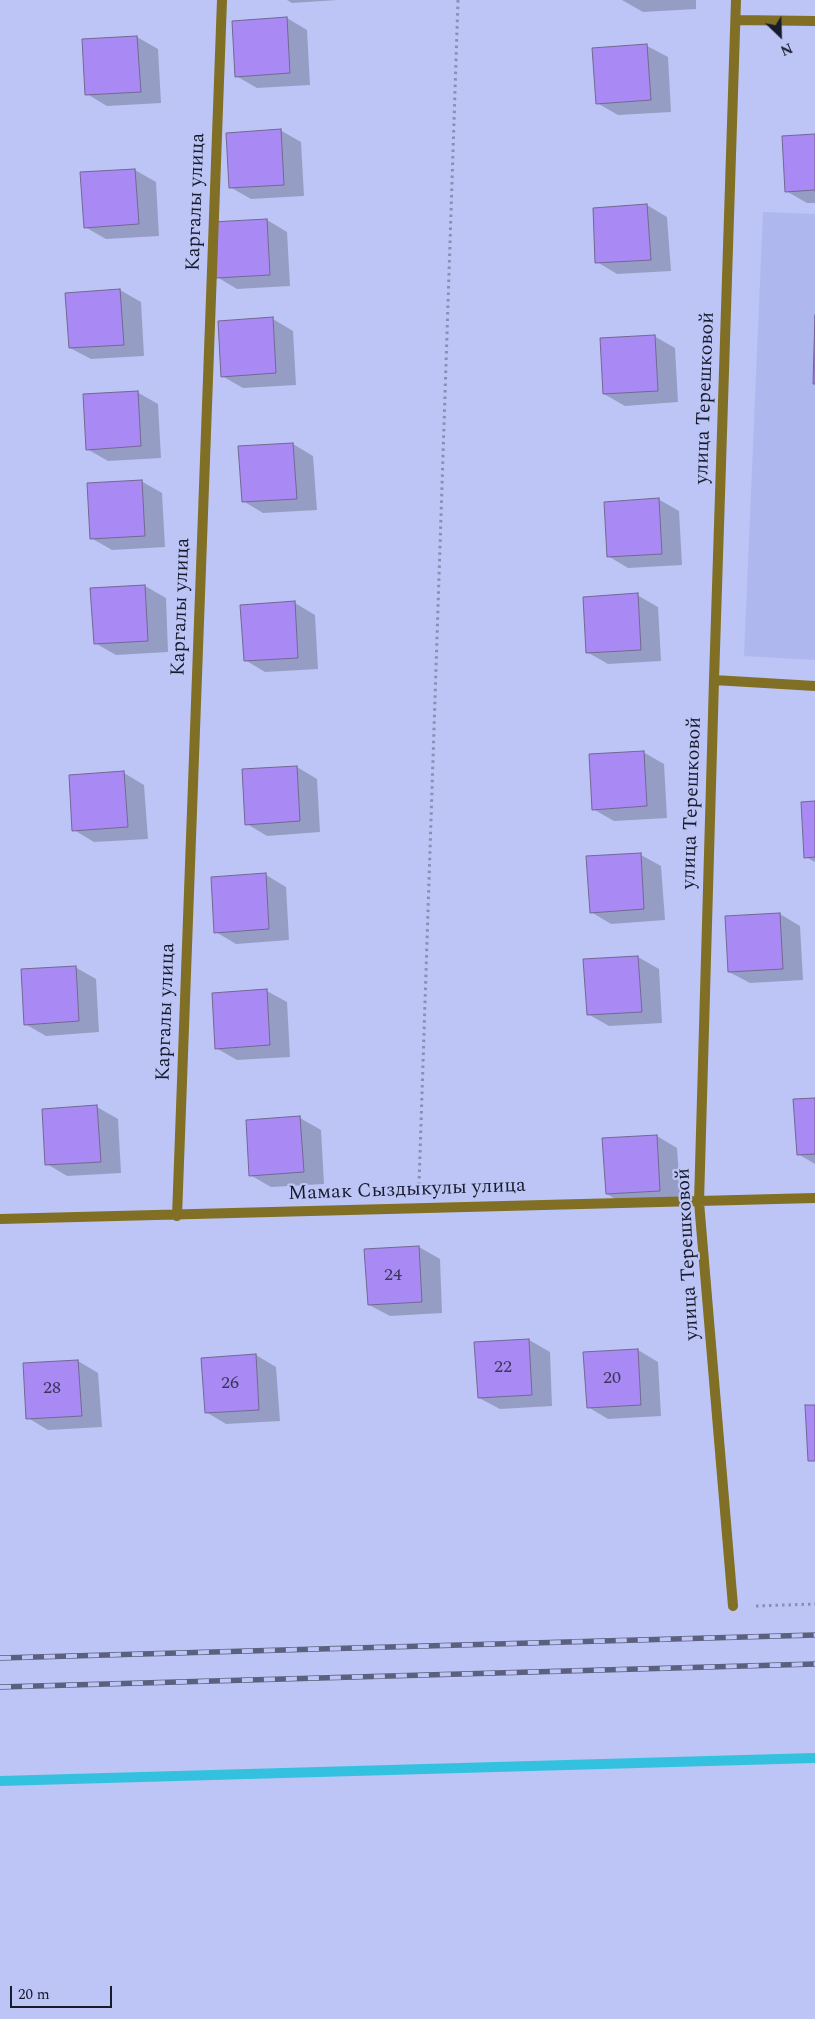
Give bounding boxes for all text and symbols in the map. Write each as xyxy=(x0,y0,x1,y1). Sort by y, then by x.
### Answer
north arrow xyxy=(755,10,805,60)
text: N xyxy=(777,37,796,61)
street label: Каргалы улица xyxy=(183,132,211,272)
street label: улица Терешковой xyxy=(691,311,721,485)
street label: Каргалы улица xyxy=(168,537,196,677)
street label: улица Терешковой xyxy=(678,716,708,890)
street label: Каргалы улица xyxy=(153,942,181,1082)
street label: улица Терешковой xyxy=(673,1167,705,1341)
street label: Мамак Сыздыкулы улица xyxy=(288,1175,526,1207)
house number: 24 xyxy=(384,1265,402,1287)
house number: 22 xyxy=(494,1357,512,1379)
house number: 20 xyxy=(603,1368,621,1390)
house number: 26 xyxy=(221,1373,239,1395)
house number: 28 xyxy=(43,1378,61,1400)
scale bar xyxy=(12,1976,115,2008)
text: 20 m xyxy=(18,1983,50,2006)

